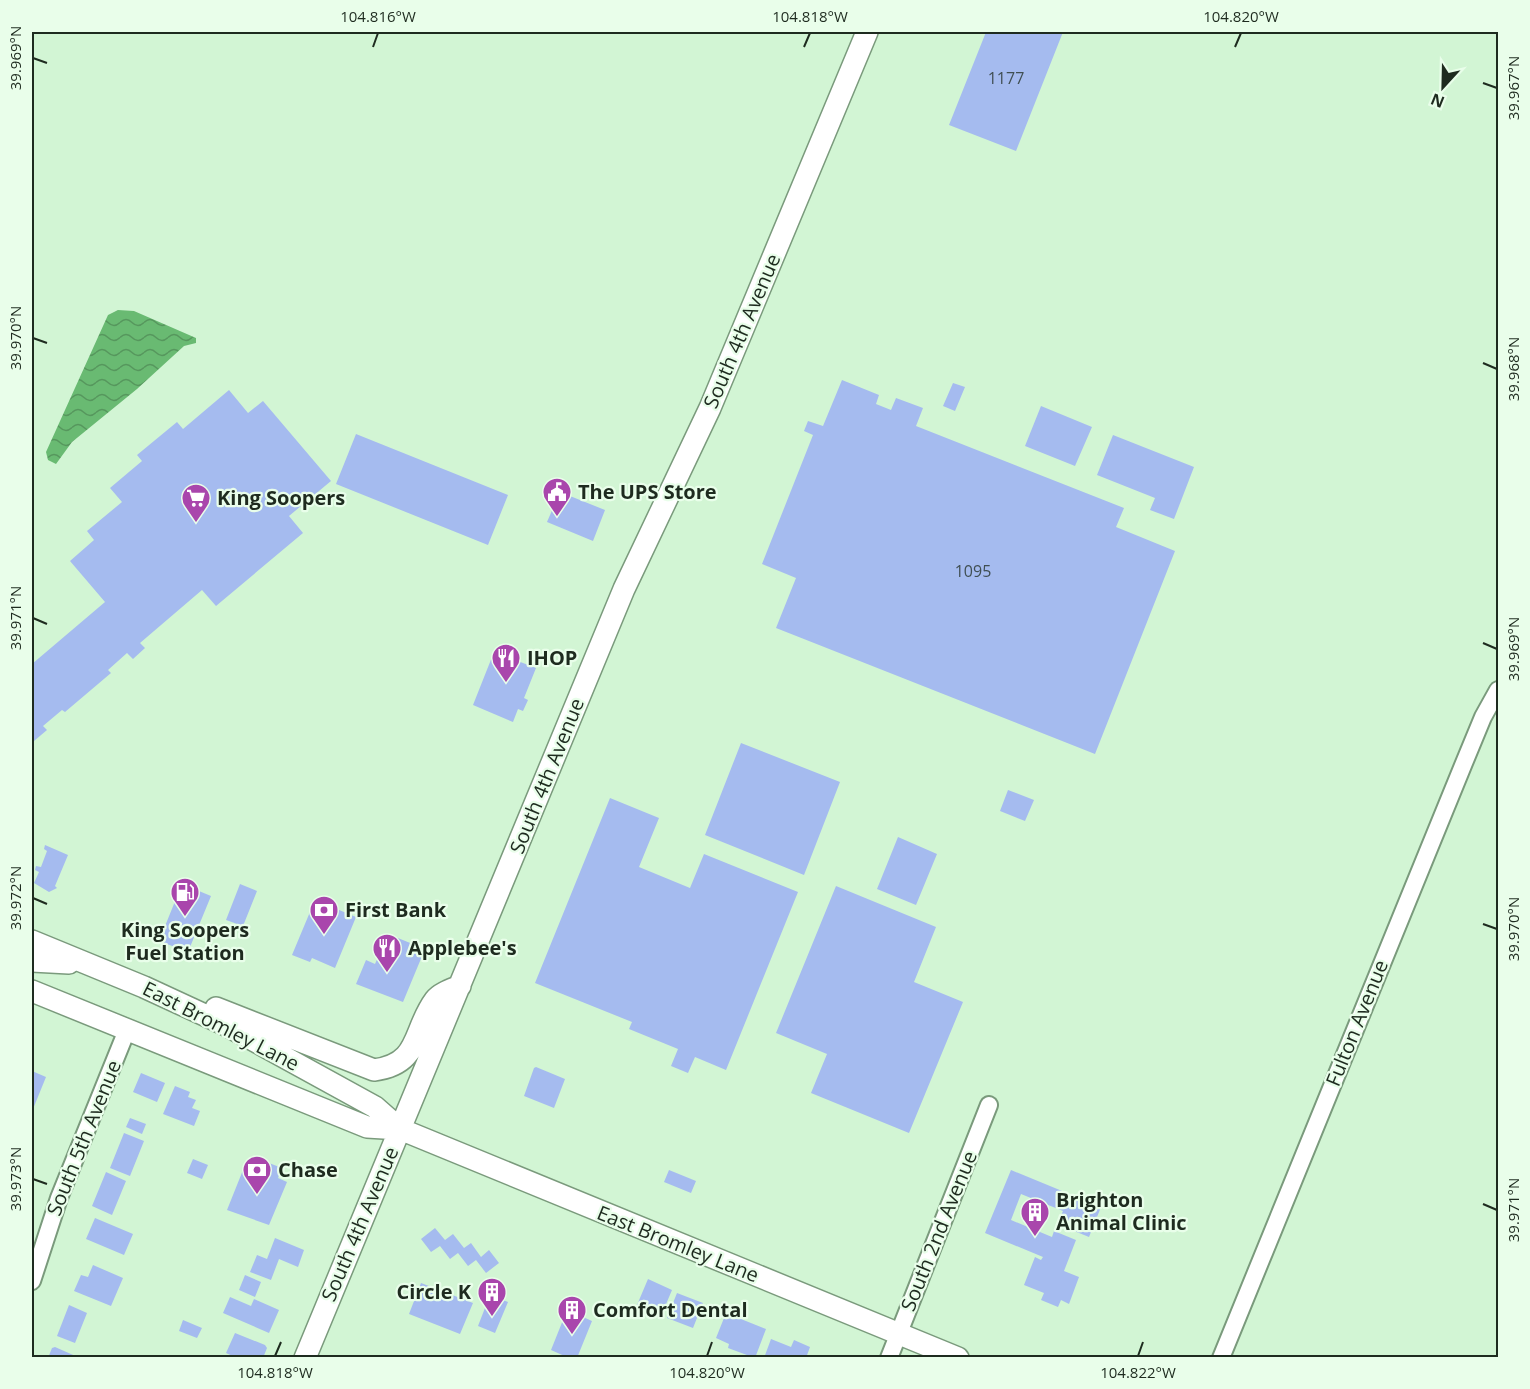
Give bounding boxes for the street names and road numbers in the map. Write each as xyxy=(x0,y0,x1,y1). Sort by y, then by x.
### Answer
street label: South 4th Avenue xyxy=(697,249,786,412)
street label: South 4th Avenue xyxy=(503,694,590,858)
street label: Fulton Avenue xyxy=(1319,956,1394,1090)
street label: East Bromley Lane xyxy=(138,974,304,1077)
street label: South 5th Avenue xyxy=(40,1056,127,1220)
street label: South 4th Avenue xyxy=(315,1142,404,1305)
street label: South 2nd Avenue xyxy=(894,1147,983,1315)
street label: East Bromley Lane xyxy=(593,1199,763,1288)

